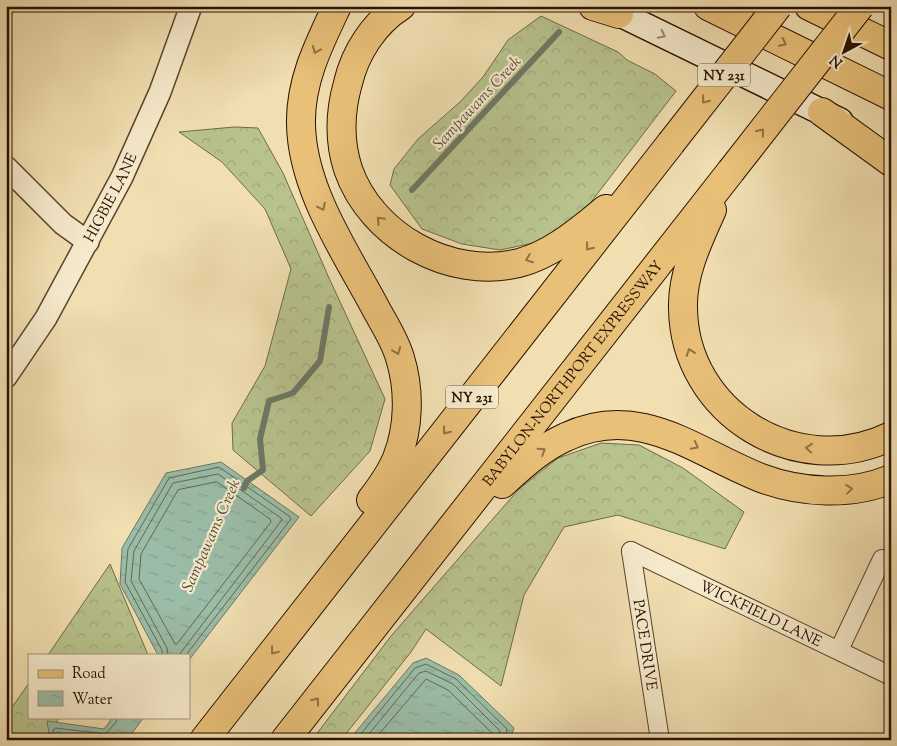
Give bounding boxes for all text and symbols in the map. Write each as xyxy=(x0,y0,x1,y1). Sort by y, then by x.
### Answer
north arrow xyxy=(820,28,870,78)
one-way arrow xyxy=(657,29,666,39)
one-way arrow xyxy=(778,37,787,47)
one-way arrow xyxy=(312,45,323,54)
text: N xyxy=(826,49,848,72)
water label: Sampawams Creek xyxy=(428,52,527,156)
road number: NY 231 xyxy=(698,64,750,86)
one-way arrow xyxy=(702,94,710,103)
one-way arrow xyxy=(756,129,764,138)
street label: HIGBIE LANE xyxy=(80,150,143,246)
one-way arrow xyxy=(316,202,326,211)
one-way arrow xyxy=(377,217,386,226)
one-way arrow xyxy=(585,242,594,251)
one-way arrow xyxy=(525,253,534,263)
street label: BABYLON-NORTHPORT EXPRESSWAY xyxy=(478,257,669,492)
one-way arrow xyxy=(391,346,402,355)
one-way arrow xyxy=(686,348,696,356)
road number: NY 231 xyxy=(446,386,498,408)
one-way arrow xyxy=(443,425,451,434)
one-way arrow xyxy=(690,440,699,450)
one-way arrow xyxy=(805,443,813,454)
one-way arrow xyxy=(537,447,546,457)
water label: Sampawams Creek xyxy=(177,476,247,596)
one-way arrow xyxy=(845,484,853,495)
street label: WICKFIELD LANE xyxy=(696,576,825,653)
street label: PACE DRIVE xyxy=(627,598,661,692)
one-way arrow xyxy=(271,645,279,654)
legend xyxy=(28,654,190,718)
text: Road xyxy=(72,664,106,685)
text: Water xyxy=(72,690,113,711)
one-way arrow xyxy=(310,698,318,707)

